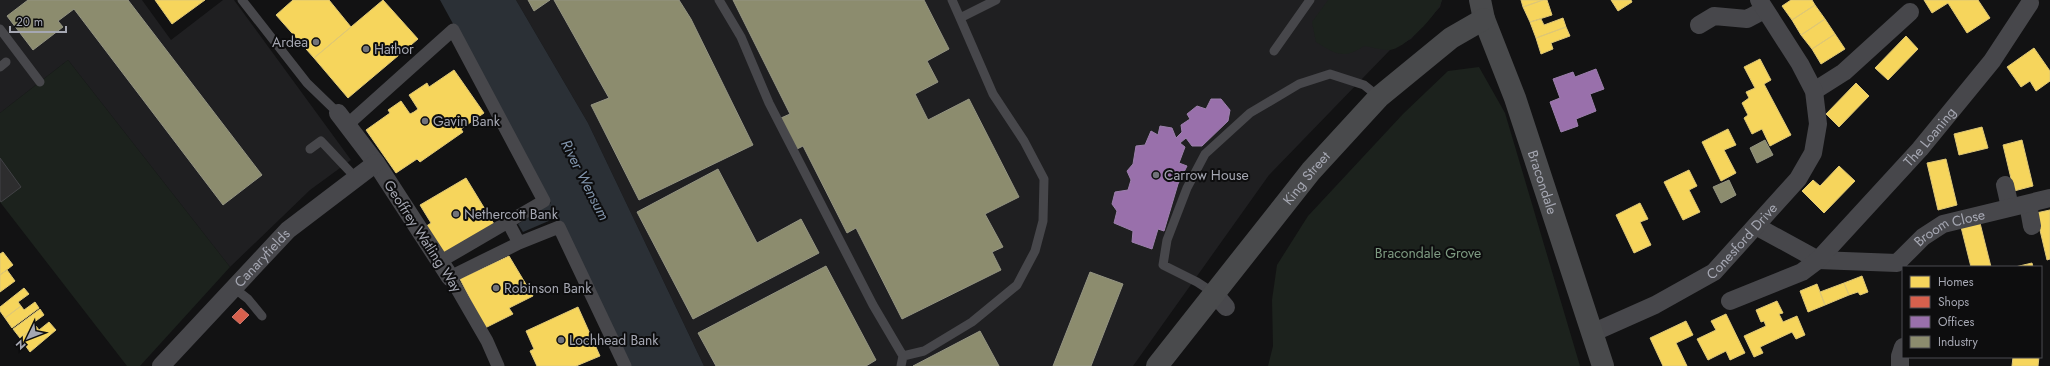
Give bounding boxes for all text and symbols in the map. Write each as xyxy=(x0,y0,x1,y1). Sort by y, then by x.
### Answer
scale bar xyxy=(10,8,66,34)
text: 20 m xyxy=(16,13,43,31)
place label: Ardea xyxy=(272,32,308,52)
marker: Ardea xyxy=(311,37,321,47)
place label: Hathor xyxy=(374,39,414,59)
marker: Hathor xyxy=(361,44,371,54)
street label: The Loaning xyxy=(1899,103,1961,171)
place label: Gavin Bank xyxy=(433,111,501,131)
marker: Gavin Bank xyxy=(420,116,430,126)
water label: River Wensum xyxy=(555,136,615,224)
street label: King Street xyxy=(1278,146,1335,209)
street label: Bracondale xyxy=(1523,148,1563,217)
place label: Carrow House xyxy=(1164,165,1249,185)
marker: Carrow House xyxy=(1151,170,1161,180)
street label: Geoffrey Watling Way xyxy=(379,176,467,297)
street label: Conesford Drive xyxy=(1703,198,1782,284)
place label: Nethercott Bank xyxy=(464,204,559,224)
street label: Broom Close xyxy=(1909,204,1987,251)
marker: Nethercott Bank xyxy=(451,209,461,219)
street label: Canaryfields xyxy=(230,224,295,292)
park label: Bracondale Grove xyxy=(1375,243,1481,263)
legend xyxy=(1902,266,2042,358)
text: Homes xyxy=(1938,273,1974,291)
place label: Robinson Bank xyxy=(504,278,592,298)
marker: Robinson Bank xyxy=(491,283,501,293)
text: Shops xyxy=(1938,293,1969,311)
text: Offices xyxy=(1938,313,1974,331)
north arrow xyxy=(8,318,48,358)
place label: Lochhead Bank xyxy=(569,330,659,350)
text: Industry xyxy=(1938,333,1979,351)
marker: Lochhead Bank xyxy=(556,335,566,345)
text: N xyxy=(12,336,30,353)

